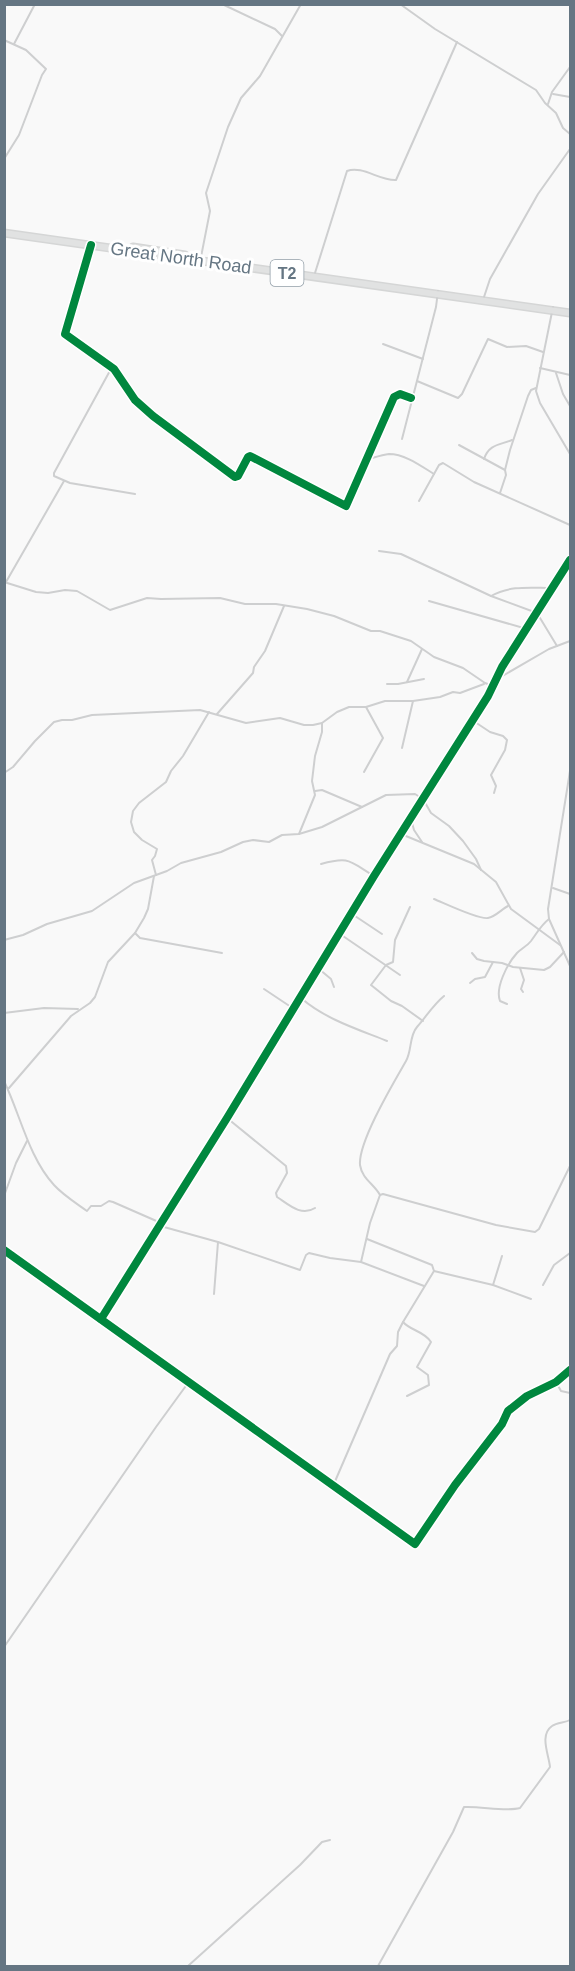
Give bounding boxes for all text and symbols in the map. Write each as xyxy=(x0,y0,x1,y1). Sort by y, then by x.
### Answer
street label: Great North Road xyxy=(109,238,253,278)
road number: T2 xyxy=(270,260,304,286)

